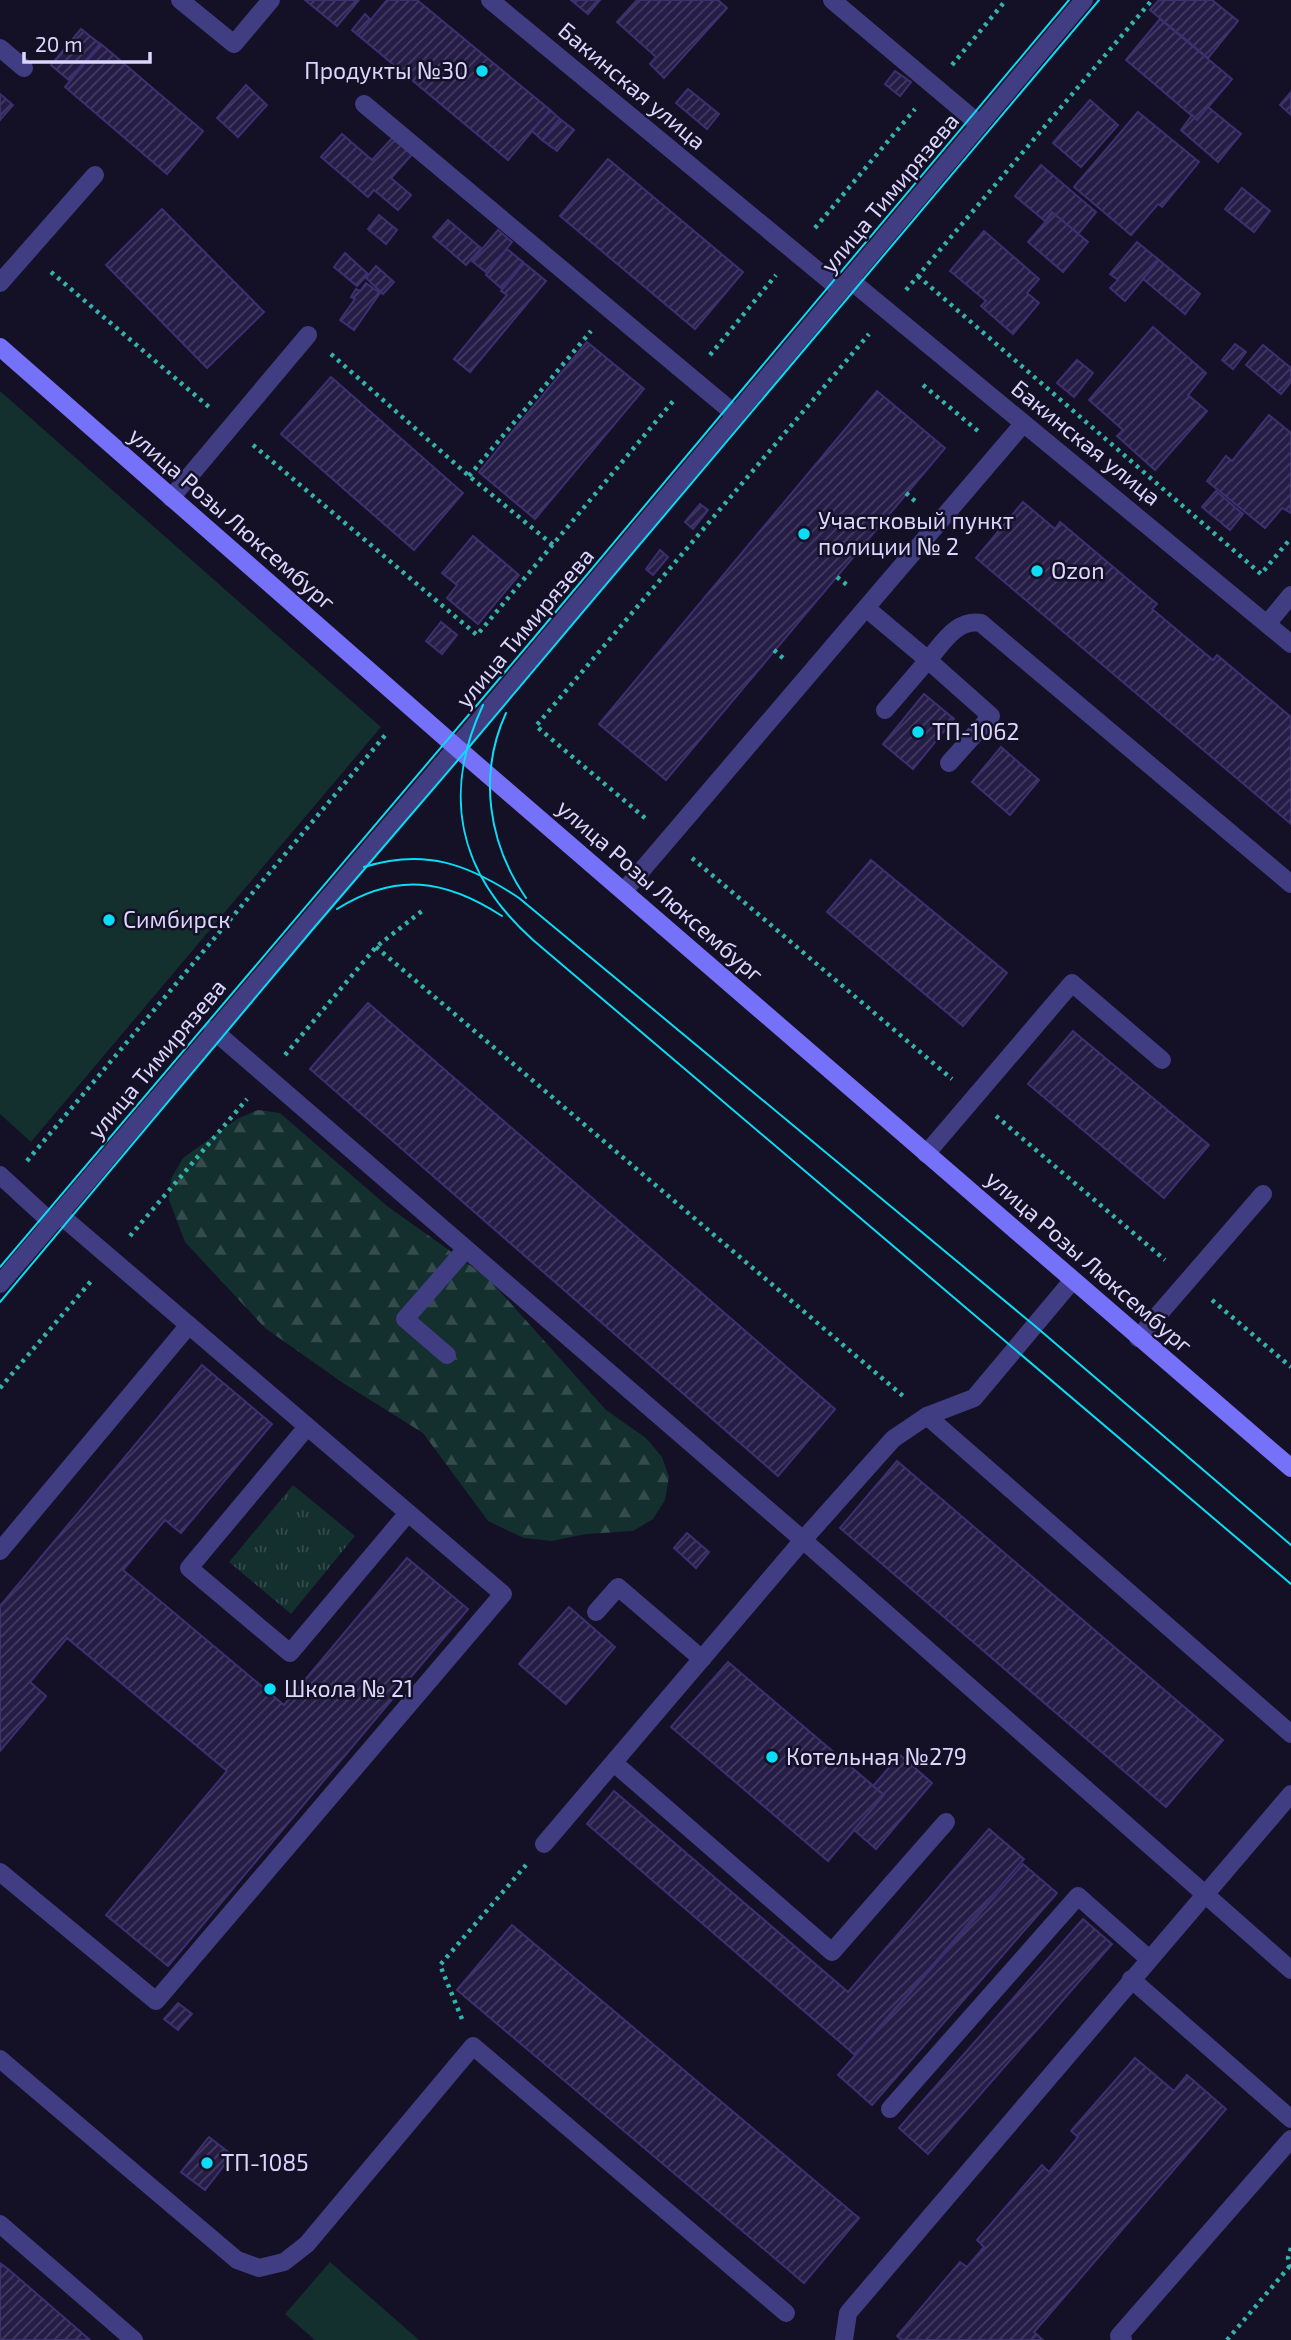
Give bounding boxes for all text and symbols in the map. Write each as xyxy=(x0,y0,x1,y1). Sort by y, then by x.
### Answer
street label: Бакинская улица xyxy=(553,15,712,156)
scale bar xyxy=(24,21,150,65)
text: 20 m xyxy=(35,31,83,56)
place label: Продукты №30 xyxy=(304,56,468,85)
marker: Продукты №30 xyxy=(474,63,490,79)
street label: улица Тимирязева xyxy=(814,107,965,279)
street label: Бакинская улица xyxy=(1006,373,1167,512)
street label: улица Розы Люксембург xyxy=(123,421,342,617)
place label: Участковый пункт полиции № 2 xyxy=(818,506,1014,560)
marker: Участковый пункт полиции № 2 xyxy=(796,526,812,542)
street label: улица Тимирязева xyxy=(449,542,600,714)
place label: Ozon xyxy=(1051,556,1105,584)
marker: Ozon xyxy=(1029,563,1045,579)
place label: ТП-1062 xyxy=(932,717,1019,745)
marker: ТП-1062 xyxy=(910,724,926,740)
street label: улица Розы Люксембург xyxy=(551,793,770,989)
place label: Симбирск xyxy=(123,905,231,933)
marker: Симбирск xyxy=(101,912,117,928)
street label: улица Тимирязева xyxy=(81,973,232,1145)
street label: улица Розы Люксембург xyxy=(980,1164,1199,1360)
place label: Школа № 21 xyxy=(284,1674,413,1702)
marker: Школа № 21 xyxy=(262,1681,278,1697)
place label: Котельная №279 xyxy=(786,1742,967,1770)
marker: Котельная №279 xyxy=(764,1749,780,1765)
place label: ТП-1085 xyxy=(221,2148,309,2176)
marker: ТП-1085 xyxy=(199,2155,215,2171)

